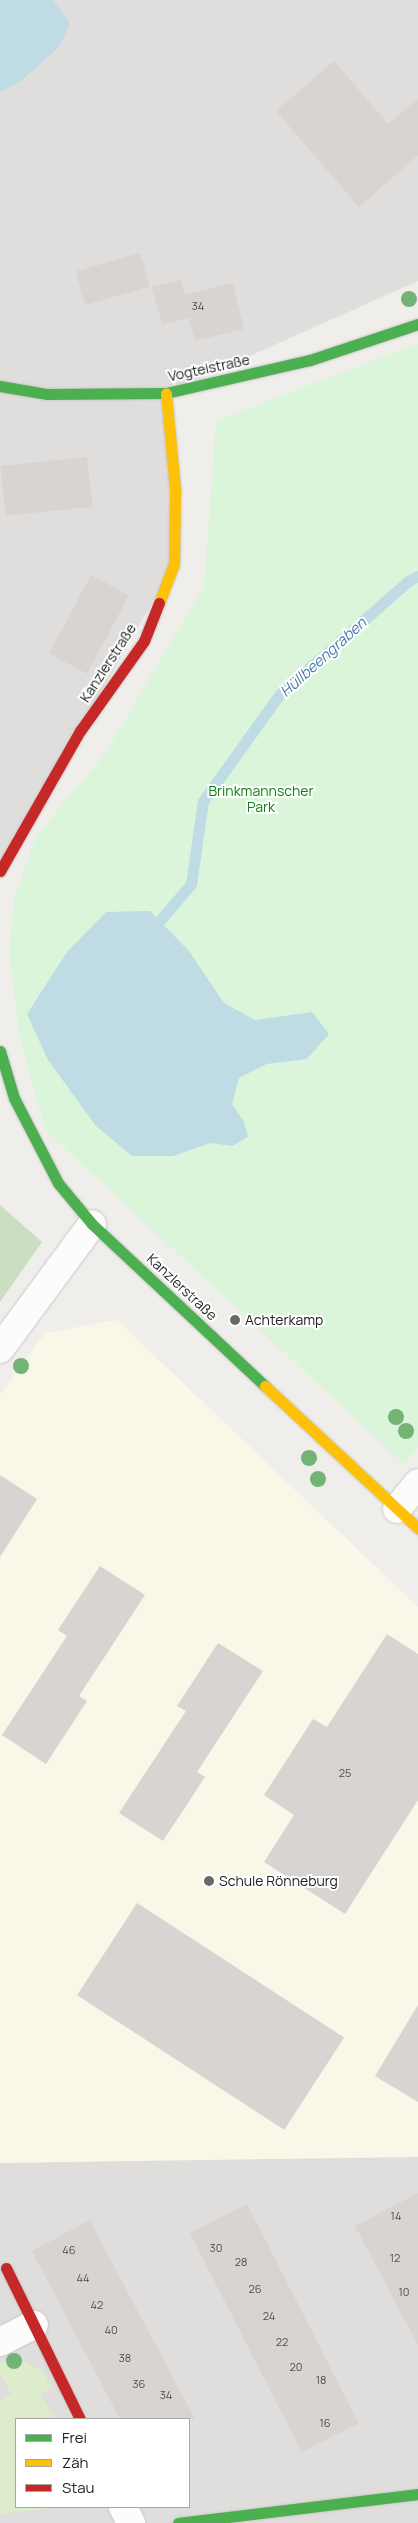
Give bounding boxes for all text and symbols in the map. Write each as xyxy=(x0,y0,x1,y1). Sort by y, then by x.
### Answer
house number: 34 xyxy=(192,299,204,313)
street label: Vogteistraße xyxy=(167,351,251,385)
water label: Hüllbeengraben xyxy=(276,614,370,700)
street label: Kanzlerstraße xyxy=(76,621,140,705)
park label: Brinkmannscher Park xyxy=(208,783,314,816)
street label: Kanzlerstraße xyxy=(143,1250,221,1324)
place label: Achterkamp xyxy=(245,1312,323,1328)
marker: Achterkamp xyxy=(229,1314,241,1326)
house number: 25 xyxy=(339,1766,351,1780)
place label: Schule Rönneburg xyxy=(219,1873,338,1889)
marker: Schule Rönneburg xyxy=(203,1875,215,1887)
house number: 14 xyxy=(391,2209,401,2223)
house number: 30 xyxy=(210,2241,222,2255)
house number: 46 xyxy=(62,2243,76,2257)
house number: 12 xyxy=(390,2251,400,2265)
house number: 28 xyxy=(235,2255,247,2269)
house number: 44 xyxy=(76,2271,90,2285)
house number: 26 xyxy=(248,2282,262,2296)
house number: 10 xyxy=(399,2285,409,2299)
house number: 42 xyxy=(91,2298,103,2312)
house number: 24 xyxy=(263,2309,275,2323)
house number: 40 xyxy=(104,2323,118,2337)
house number: 22 xyxy=(276,2335,288,2349)
house number: 38 xyxy=(119,2351,131,2365)
house number: 20 xyxy=(290,2360,302,2374)
house number: 18 xyxy=(316,2373,326,2387)
house number: 36 xyxy=(133,2377,145,2391)
house number: 34 xyxy=(160,2388,172,2402)
house number: 16 xyxy=(319,2416,331,2430)
legend xyxy=(15,2418,190,2508)
text: Frei xyxy=(62,2427,87,2448)
text: Zäh xyxy=(62,2452,88,2473)
text: Stau xyxy=(62,2477,95,2498)

